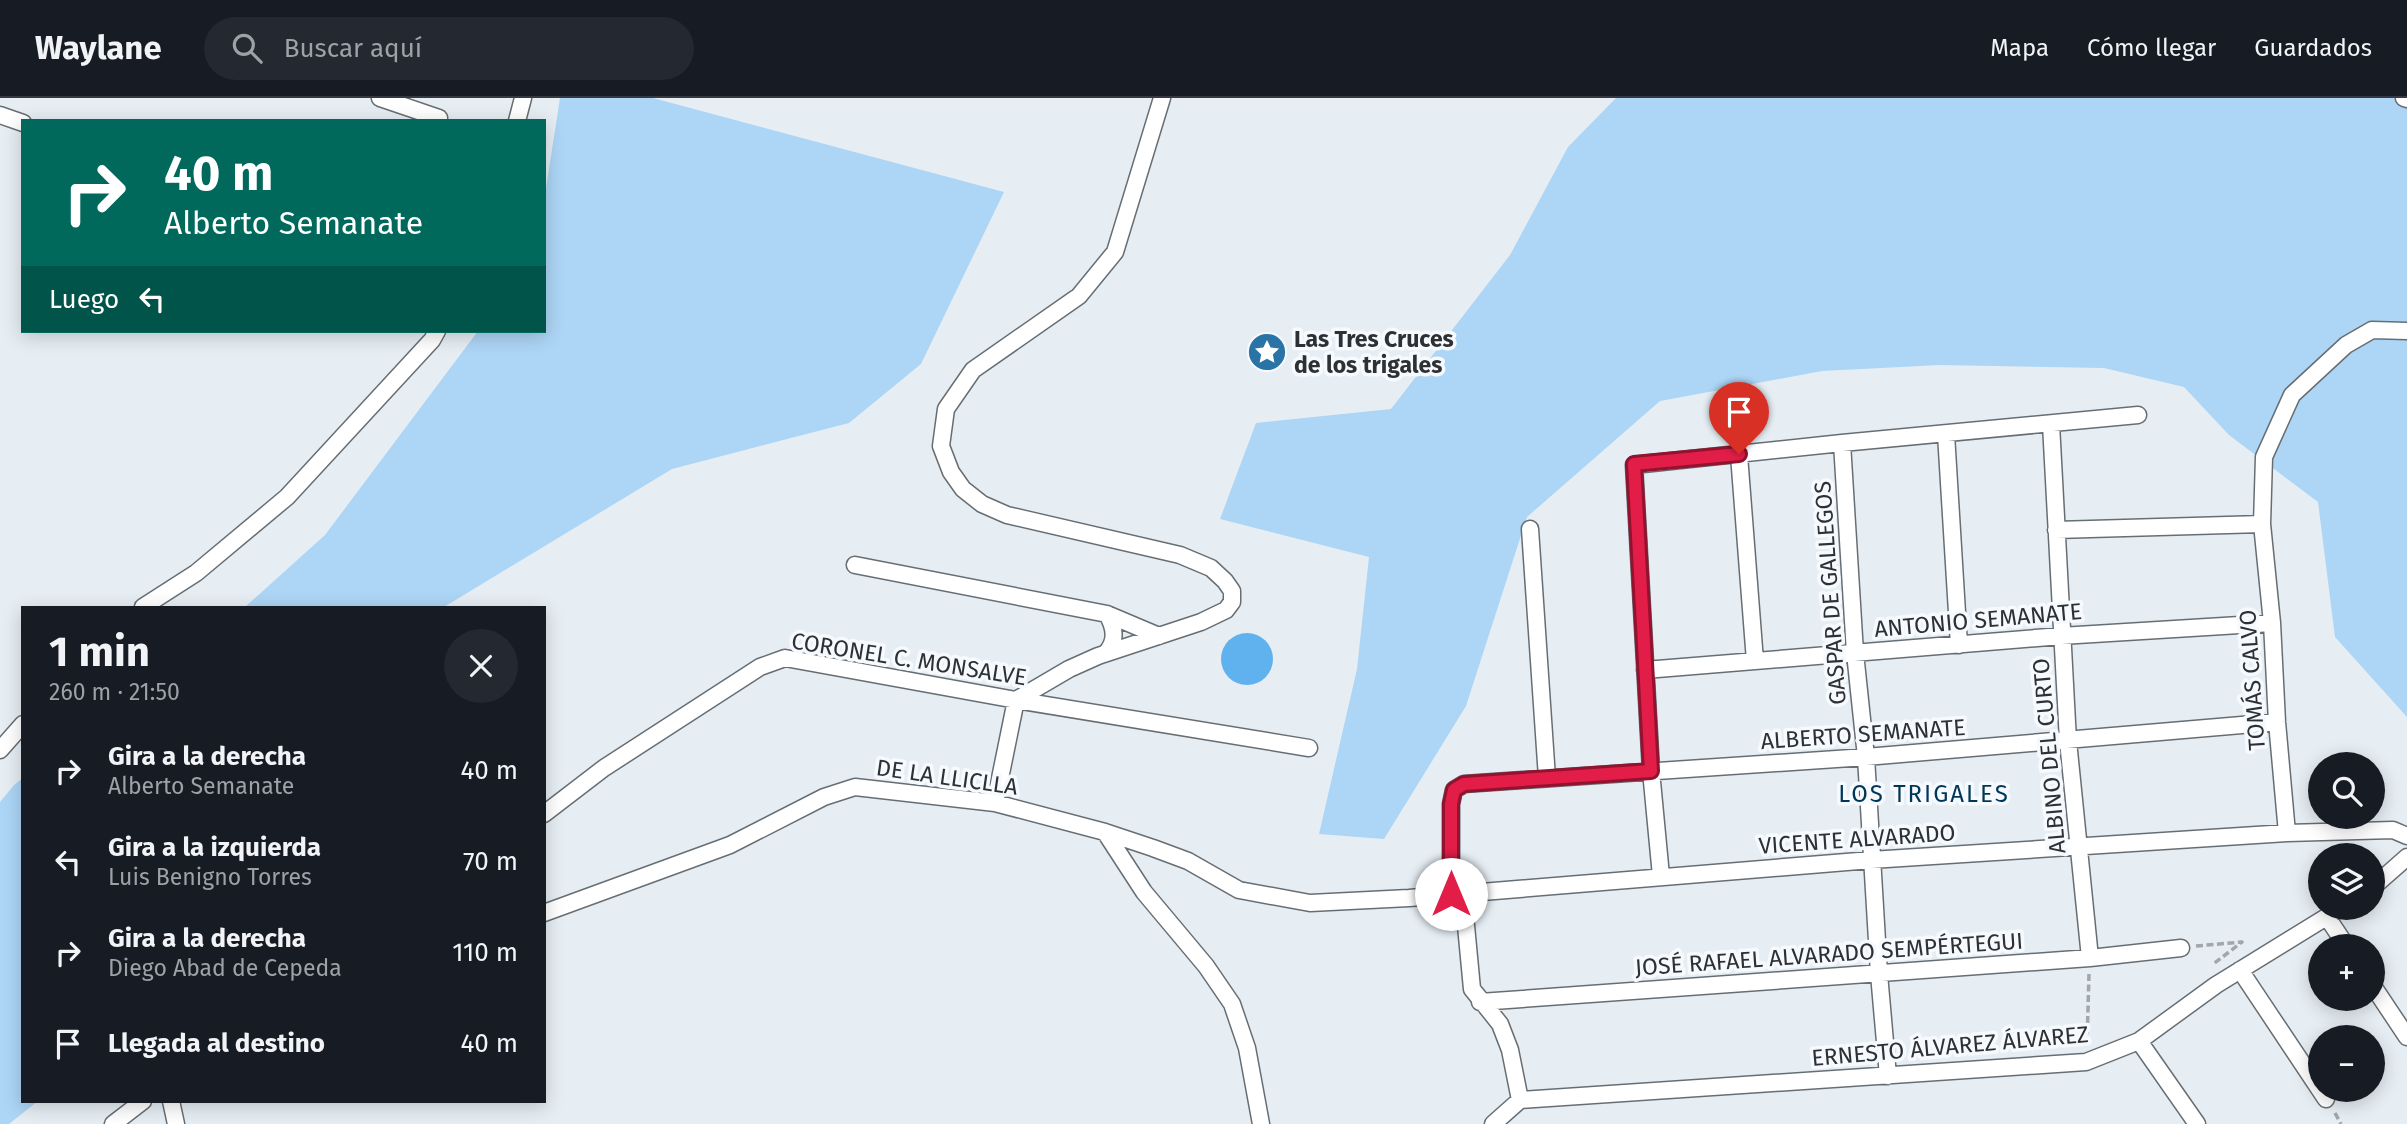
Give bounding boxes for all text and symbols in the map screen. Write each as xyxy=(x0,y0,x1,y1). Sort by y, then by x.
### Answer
search box xyxy=(204,17,694,80)
text: Waylane xyxy=(35,28,162,68)
icon: search xyxy=(228,29,266,67)
text: Buscar aquí xyxy=(284,33,422,64)
text: Mapa xyxy=(1990,34,2049,62)
text: Cómo llegar xyxy=(2087,34,2216,62)
text: Guardados xyxy=(2254,34,2372,62)
text: 40 m xyxy=(164,144,273,203)
icon: right xyxy=(49,147,140,238)
text: Alberto Semanate xyxy=(164,204,423,242)
icon: left xyxy=(133,280,171,318)
text: Luego xyxy=(49,284,119,315)
place label: Las Tres Cruces de los trigales xyxy=(1294,325,1454,379)
place icon: Las Tres Cruces de los trigales xyxy=(1246,331,1288,373)
pin xyxy=(1709,382,1769,454)
icon: arrive xyxy=(1720,393,1758,431)
street label: GASPAR DE GALLEGOS xyxy=(1808,480,1852,706)
street label: ANTONIO SEMANATE xyxy=(1873,597,2083,643)
street label: TOMÁS CALVO xyxy=(2232,609,2271,751)
text: 1 min xyxy=(49,627,150,677)
street label: CORONEL C. MONSALVE xyxy=(789,627,1029,691)
button: close xyxy=(444,629,518,703)
street label: ALBINO DEL CURTO xyxy=(2027,657,2071,855)
text: 260 m · 21:50 xyxy=(49,678,180,706)
street label: ALBERTO SEMANATE xyxy=(1760,713,1966,755)
text: Gira a la derecha xyxy=(108,741,306,772)
icon: right xyxy=(49,752,87,790)
map controls xyxy=(2308,752,2385,1102)
button: search xyxy=(2308,752,2385,829)
street label: DE LA LLICLLA xyxy=(874,753,1020,801)
text: 40 m xyxy=(460,755,518,786)
text: Alberto Semanate xyxy=(108,772,294,800)
district label: LOS TRIGALES xyxy=(1838,780,2010,808)
street label: VICENTE ALVARADO xyxy=(1758,818,1956,860)
text: Gira a la izquierda xyxy=(108,832,321,863)
icon: left xyxy=(49,843,87,881)
button: layers xyxy=(2308,843,2385,920)
text: 70 m xyxy=(463,846,518,877)
position arrow xyxy=(1414,857,1488,931)
text: Luis Benigno Torres xyxy=(108,863,312,891)
text: Gira a la derecha xyxy=(108,923,306,954)
street label: JOSÉ RAFAEL ALVARADO SEMPÉRTEGUI xyxy=(1634,925,2024,982)
icon: right xyxy=(49,934,87,972)
button: + xyxy=(2308,934,2385,1011)
text: 110 m xyxy=(452,937,518,968)
text: Diego Abad de Cepeda xyxy=(108,954,342,982)
street label: ERNESTO ÁLVAREZ ÁLVAREZ xyxy=(1810,1019,2090,1072)
icon: arrive xyxy=(49,1025,87,1063)
button: − xyxy=(2308,1025,2385,1102)
text: Llegada al destino xyxy=(108,1028,325,1059)
text: 40 m xyxy=(460,1028,518,1059)

